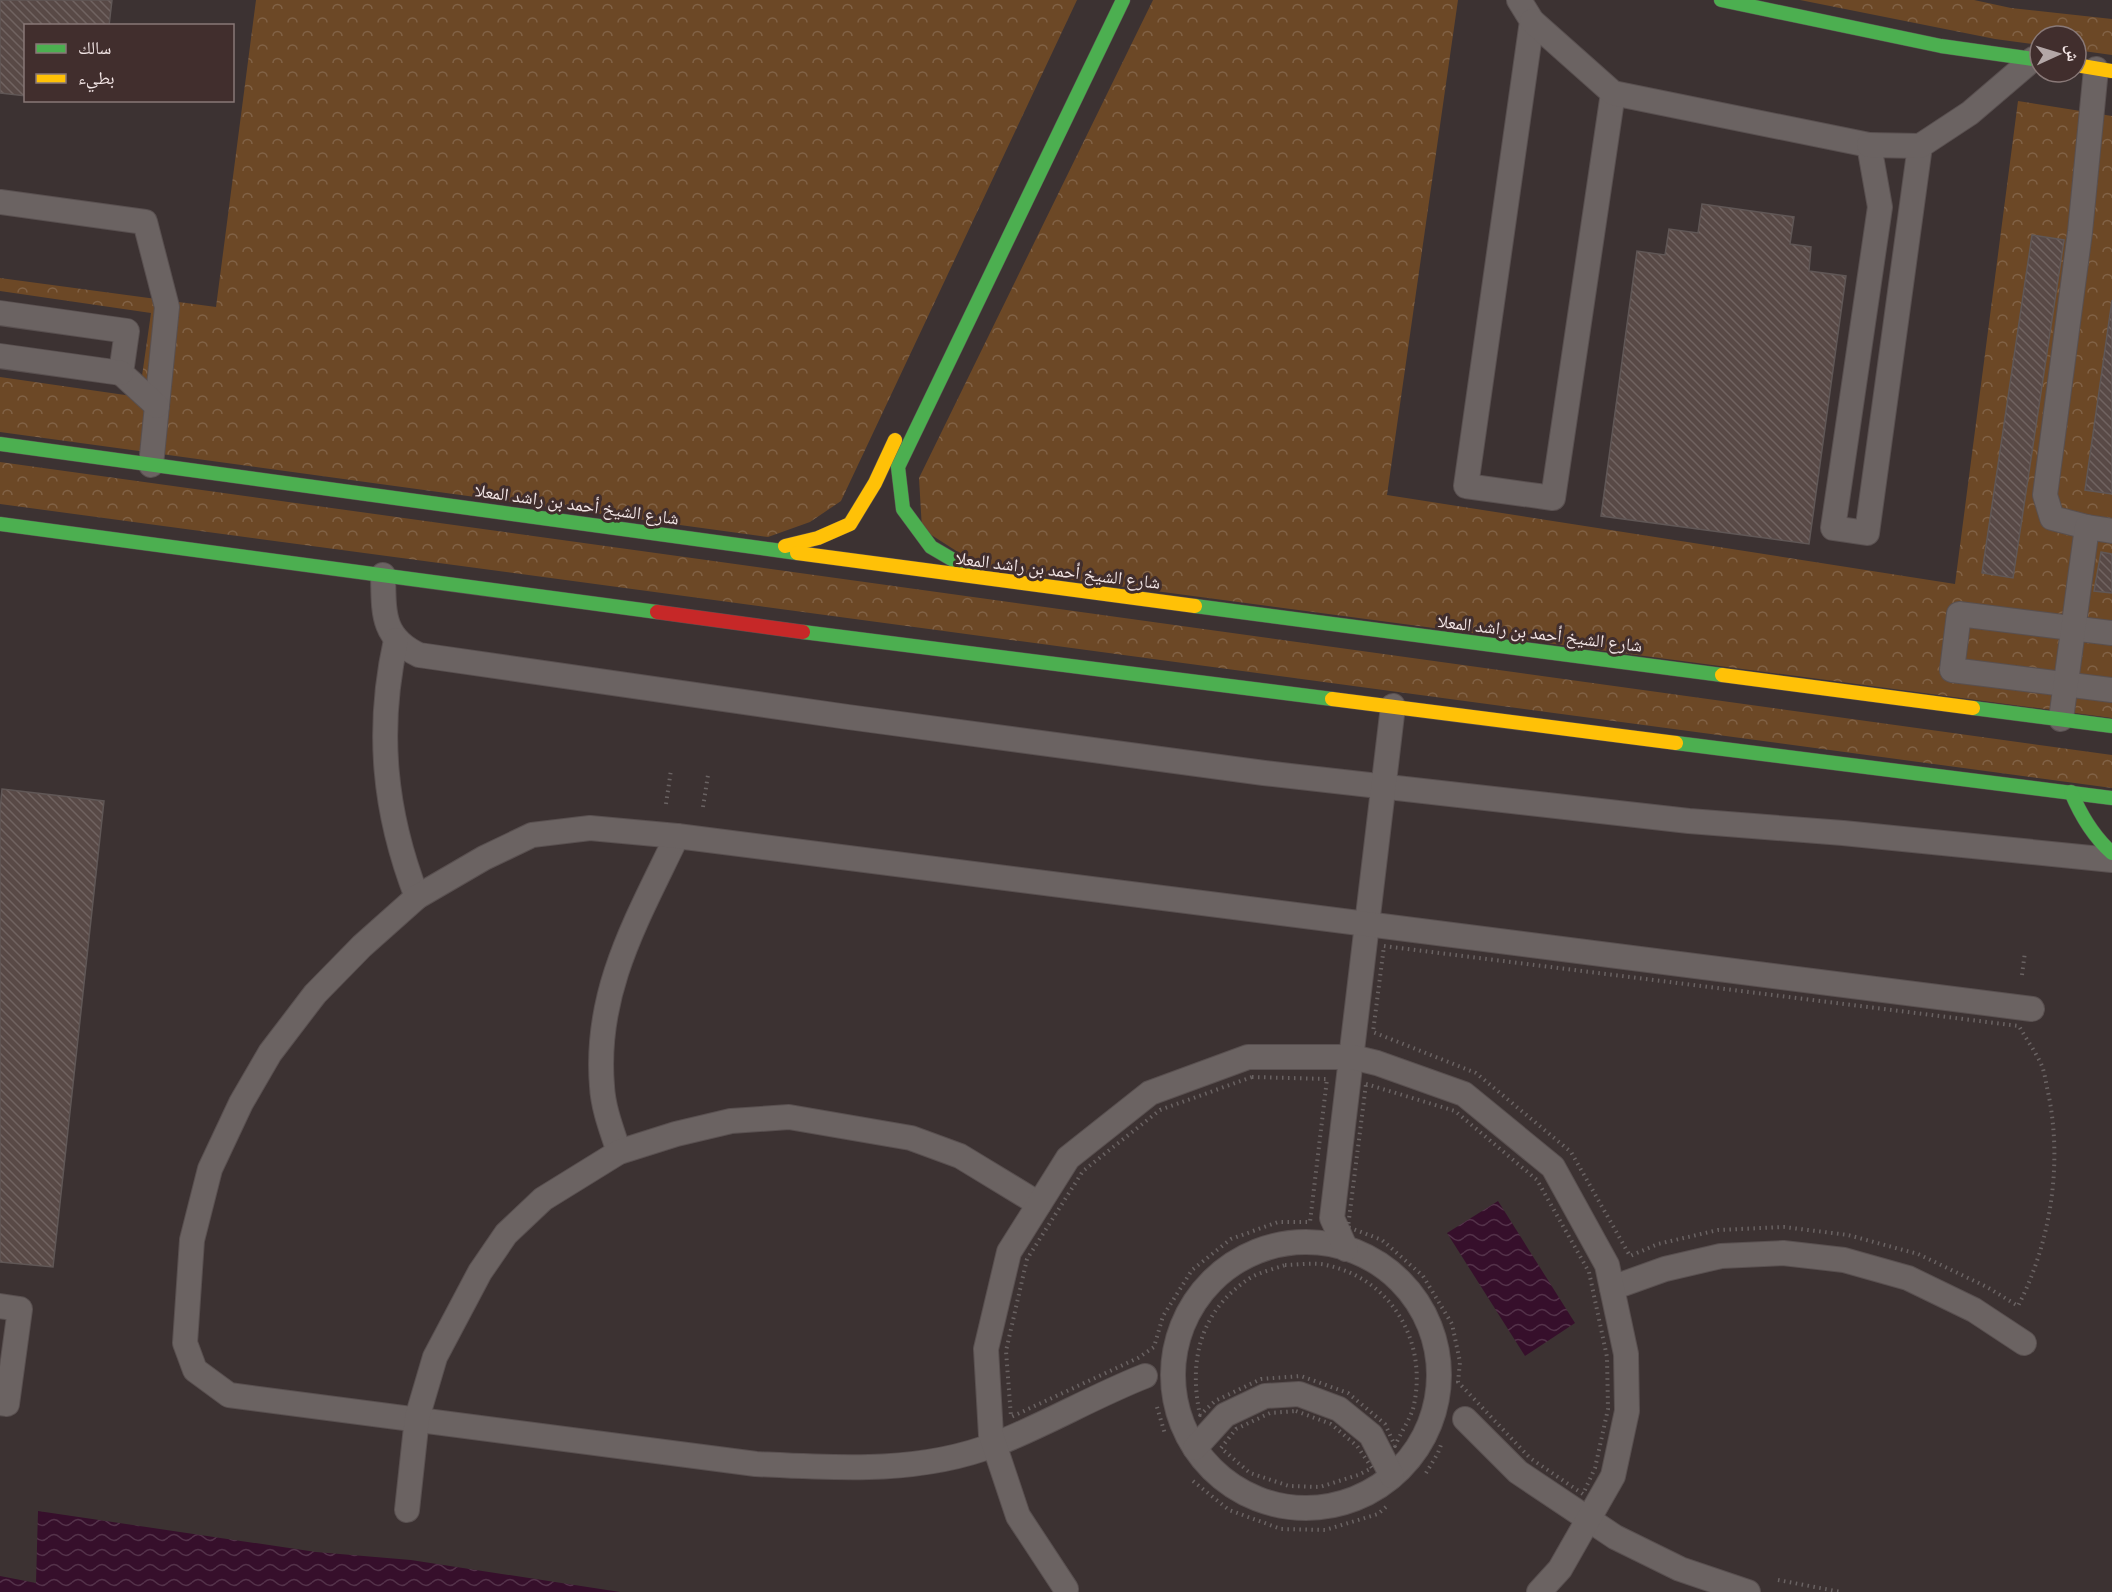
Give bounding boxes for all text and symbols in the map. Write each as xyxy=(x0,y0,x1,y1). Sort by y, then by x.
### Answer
legend xyxy=(24,24,234,102)
north arrow xyxy=(2028,24,2088,84)
text: سالك xyxy=(78,35,111,60)
text: ش xyxy=(2061,44,2085,62)
text: بطيء xyxy=(78,65,115,93)
street label: شارع الشيخ أحمد بن راشد المعلا xyxy=(473,477,681,531)
street label: شارع الشيخ أحمد بن راشد المعلا xyxy=(954,545,1162,595)
street label: شارع الشيخ أحمد بن راشد المعلا xyxy=(1436,608,1644,658)

